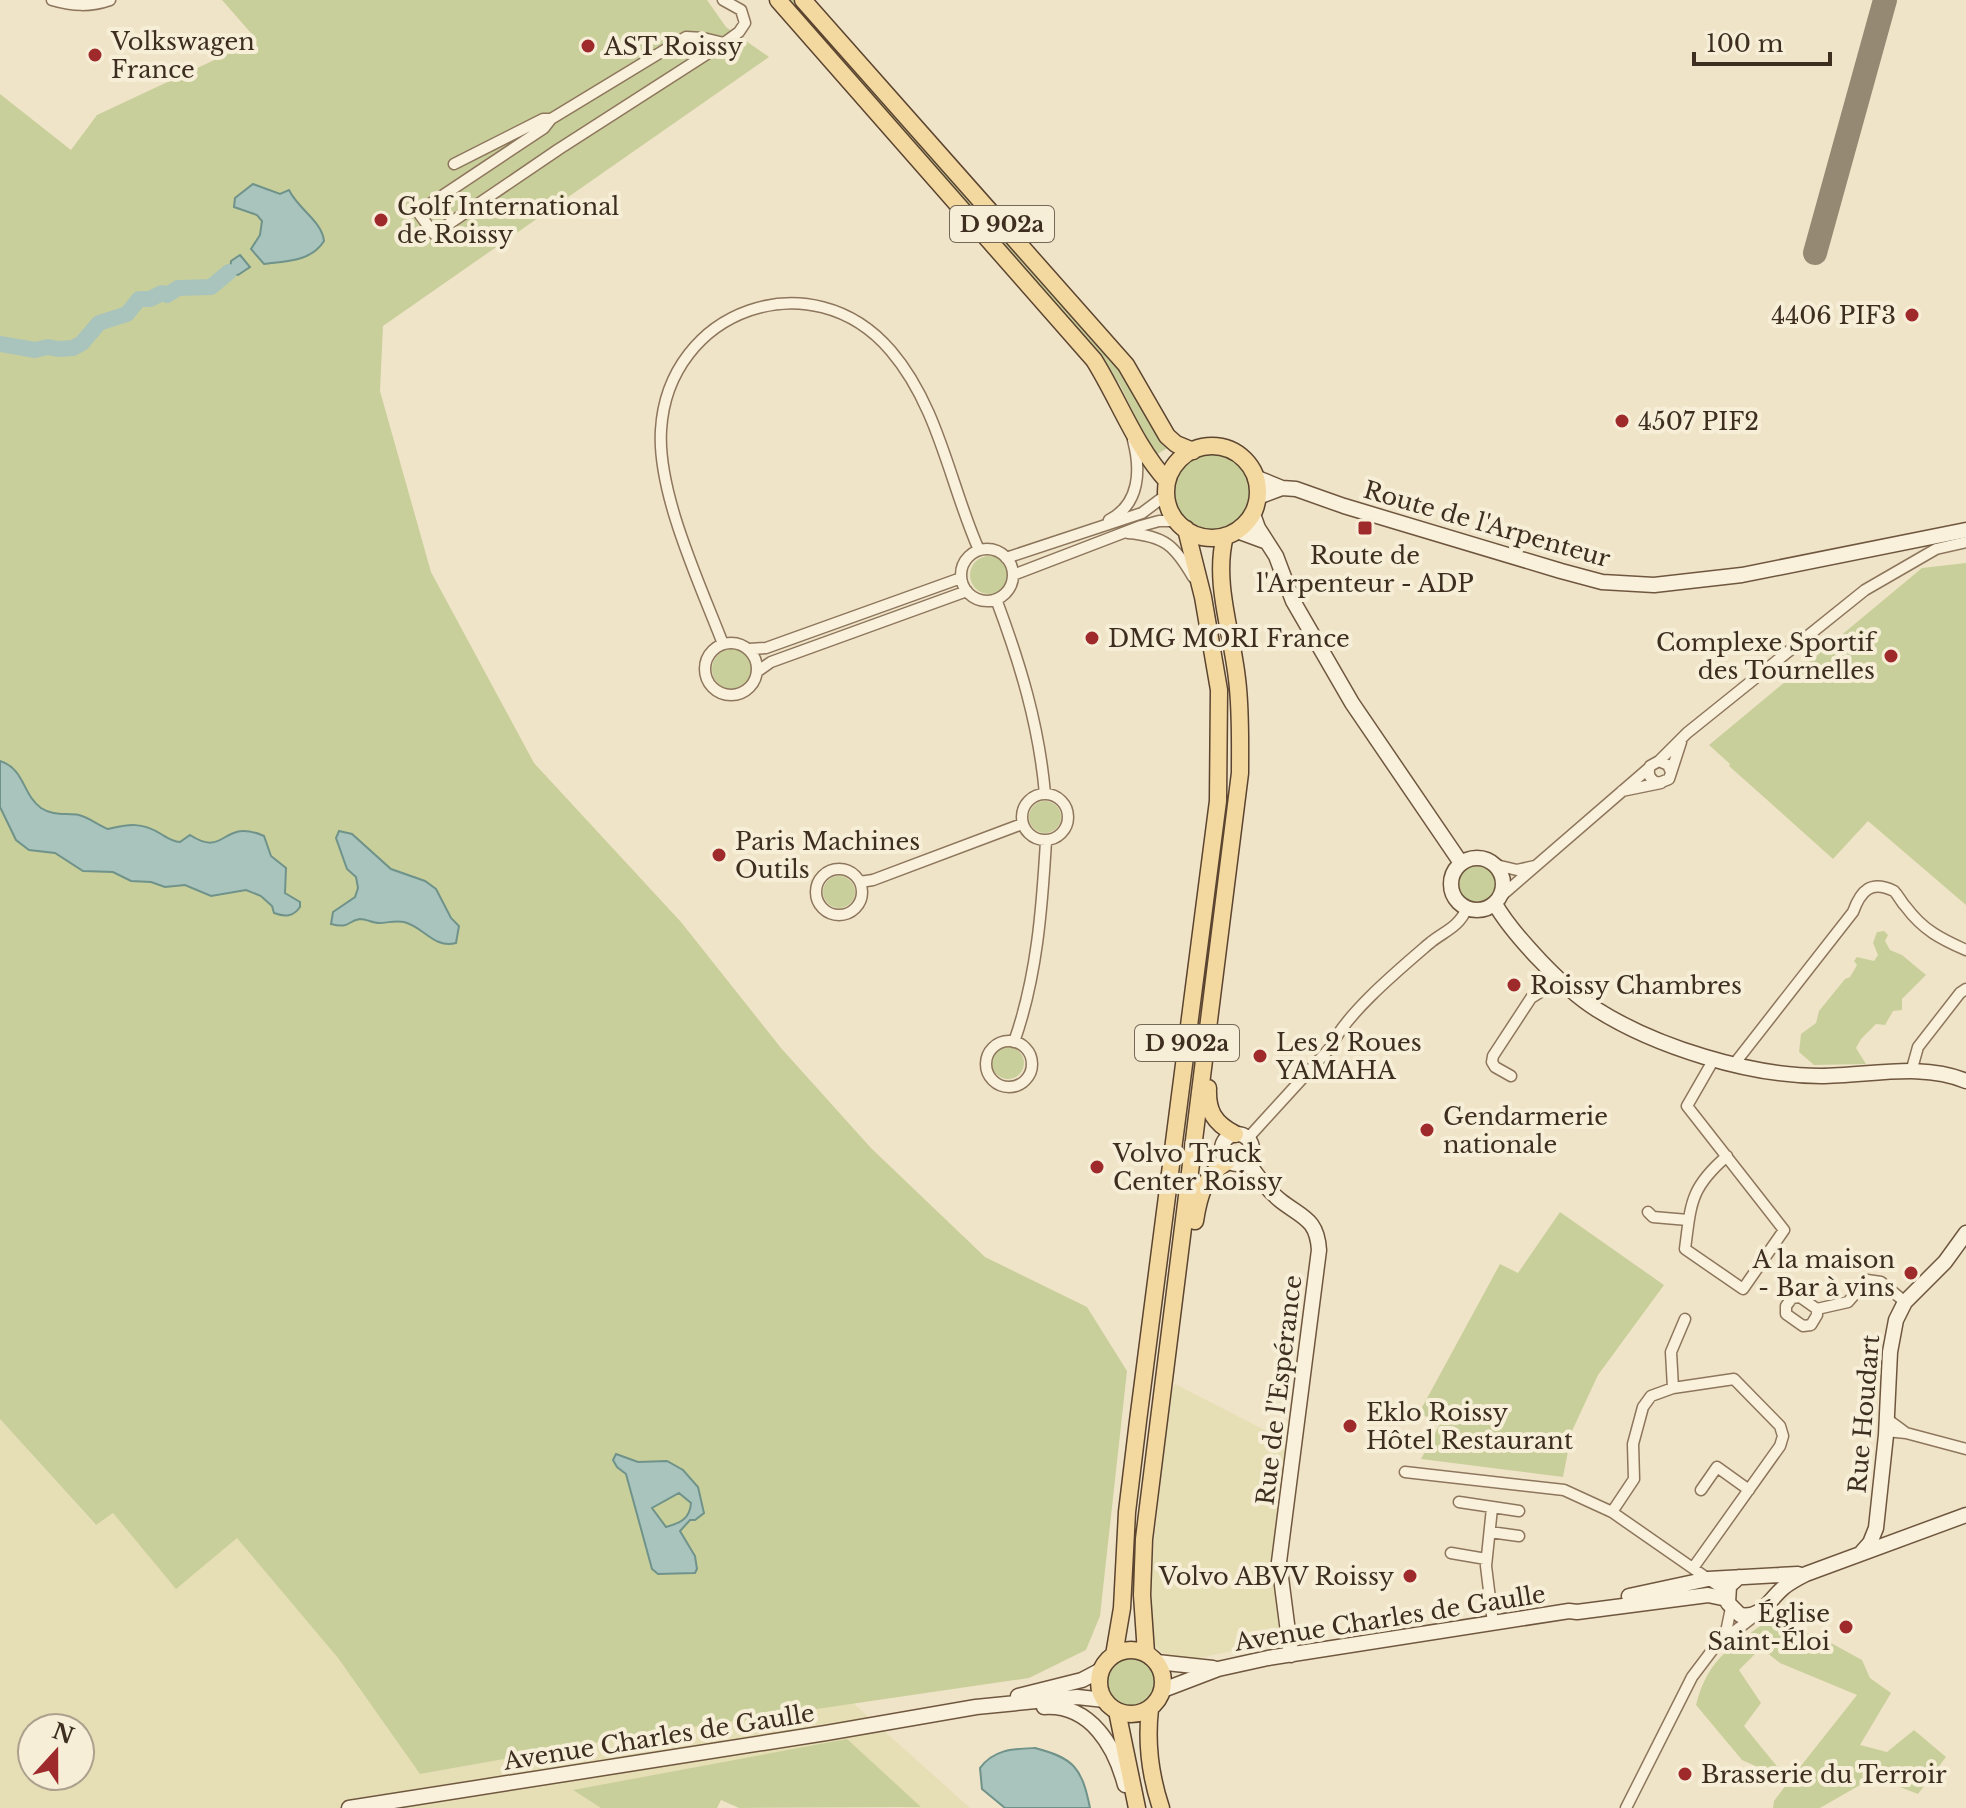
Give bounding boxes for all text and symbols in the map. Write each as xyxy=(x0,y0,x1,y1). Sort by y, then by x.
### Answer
scale bar xyxy=(1694,16,1830,66)
place label: Volkswagen France xyxy=(110,27,255,84)
text: 100 m xyxy=(1706,29,1784,58)
place label: AST Roissy xyxy=(603,32,743,61)
marker: AST Roissy xyxy=(579,37,597,55)
marker: Volkswagen France xyxy=(86,46,104,64)
place label: Golf International de Roissy xyxy=(397,192,620,249)
road number: D 902a xyxy=(950,206,1054,242)
marker: Golf International de Roissy xyxy=(372,211,390,229)
place label: 4406 PIF3 xyxy=(1771,301,1896,330)
marker: 4406 PIF3 xyxy=(1903,306,1921,324)
place label: 4507 PIF2 xyxy=(1638,407,1759,436)
marker: 4507 PIF2 xyxy=(1613,412,1631,430)
street label: Route de l'Arpenteur xyxy=(1360,475,1614,573)
marker: Route de l'Arpenteur - ADP xyxy=(1356,519,1374,537)
place label: Route de l'Arpenteur - ADP xyxy=(1256,541,1474,598)
place label: DMG MORI France xyxy=(1108,624,1350,653)
place label: Complexe Sportif des Tournelles xyxy=(1656,628,1878,685)
marker: DMG MORI France xyxy=(1083,629,1101,647)
marker: Complexe Sportif des Tournelles xyxy=(1882,647,1900,665)
place label: Paris Machines Outils xyxy=(735,827,920,884)
marker: Paris Machines Outils xyxy=(710,846,728,864)
place label: Roissy Chambres xyxy=(1530,971,1742,1000)
marker: Roissy Chambres xyxy=(1505,976,1523,994)
road number: D 902a xyxy=(1135,1025,1239,1061)
place label: Les 2 Roues YAMAHA xyxy=(1275,1028,1422,1085)
marker: Les 2 Roues YAMAHA xyxy=(1251,1047,1269,1065)
place label: Gendarmerie nationale xyxy=(1443,1102,1608,1159)
marker: Gendarmerie nationale xyxy=(1418,1121,1436,1139)
place label: Volvo Truck Center Roissy xyxy=(1112,1139,1283,1196)
marker: Volvo Truck Center Roissy xyxy=(1088,1158,1106,1176)
place label: A la maison - Bar à vins xyxy=(1751,1245,1895,1302)
marker: A la maison - Bar à vins xyxy=(1902,1264,1920,1282)
street label: Rue de l'Espérance xyxy=(1250,1273,1308,1507)
street label: Rue Houdart xyxy=(1843,1334,1885,1494)
place label: Eklo Roissy Hôtel Restaurant xyxy=(1366,1398,1573,1455)
marker: Eklo Roissy Hôtel Restaurant xyxy=(1341,1417,1359,1435)
place label: Volvo ABVV Roissy xyxy=(1158,1562,1395,1591)
marker: Volvo ABVV Roissy xyxy=(1401,1567,1419,1585)
street label: Avenue Charles de Gaulle xyxy=(1231,1579,1548,1657)
place label: Église Saint-Éloi xyxy=(1707,1599,1830,1656)
marker: Église Saint-Éloi xyxy=(1837,1618,1855,1636)
street label: Avenue Charles de Gaulle xyxy=(500,1698,817,1776)
north arrow xyxy=(16,1712,96,1792)
text: N xyxy=(48,1717,78,1750)
place label: Brasserie du Terroir xyxy=(1701,1760,1947,1789)
marker: Brasserie du Terroir xyxy=(1676,1765,1694,1783)

